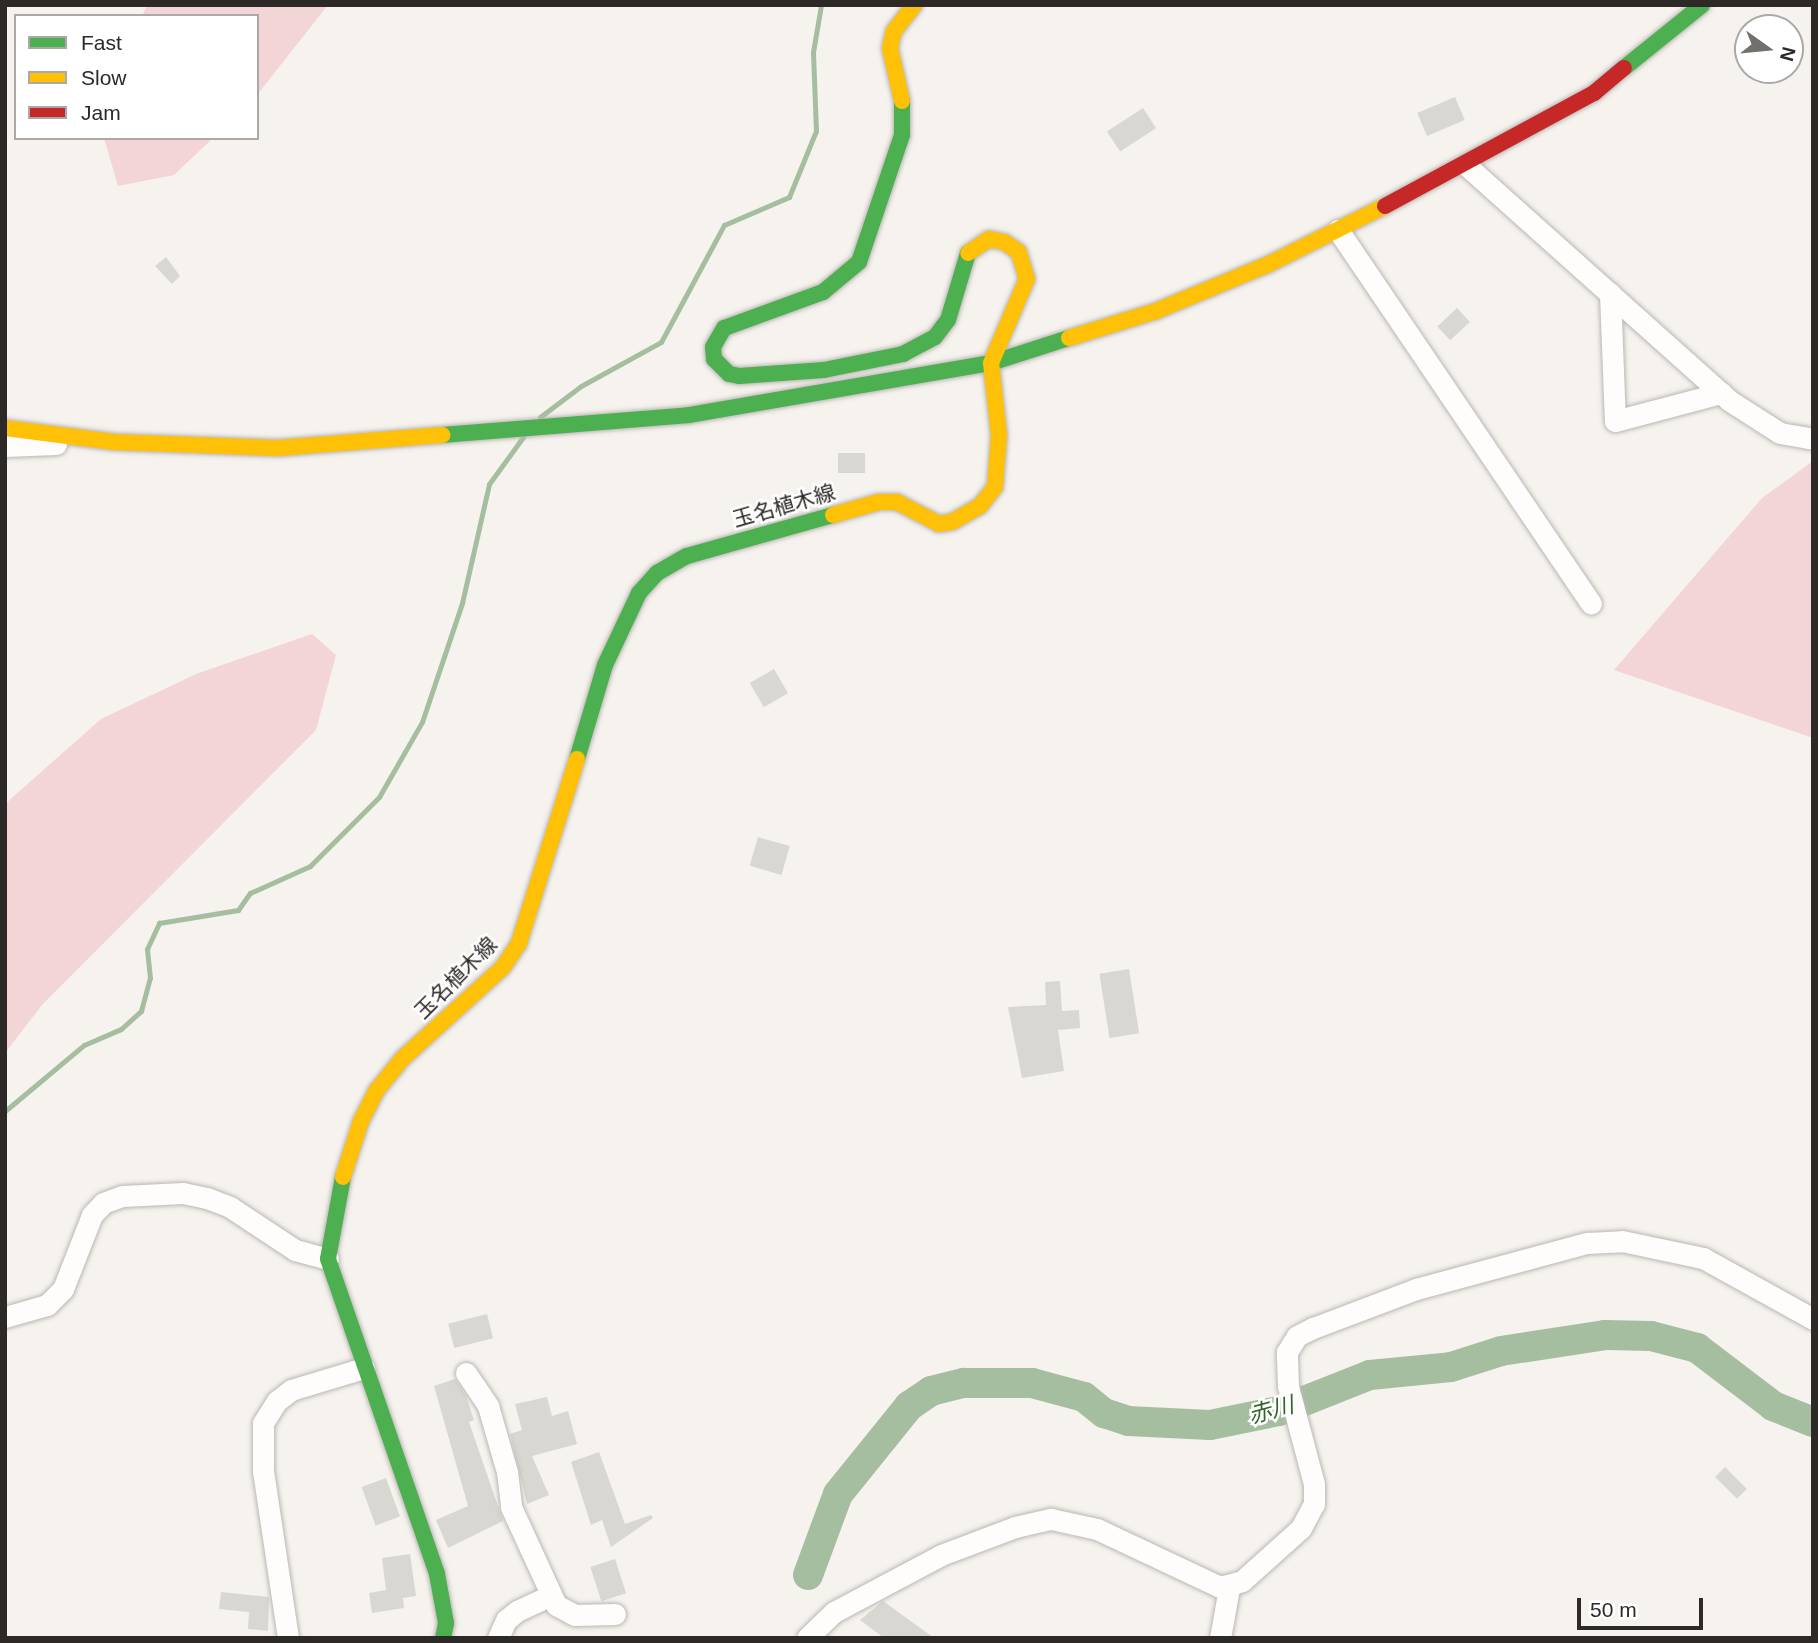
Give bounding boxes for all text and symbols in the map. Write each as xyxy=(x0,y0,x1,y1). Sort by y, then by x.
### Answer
legend xyxy=(14,14,259,140)
north arrow xyxy=(1734,14,1804,84)
text: Fast xyxy=(81,31,122,54)
text: N xyxy=(1776,45,1800,63)
text: Slow xyxy=(81,66,127,89)
text: Jam xyxy=(81,101,121,124)
street label: 玉名植木線 xyxy=(730,479,838,533)
street label: 玉名植木線 xyxy=(410,932,502,1024)
water label: 赤川 xyxy=(1245,1391,1297,1429)
scale bar xyxy=(1580,1584,1706,1628)
text: 50 m xyxy=(1590,1598,1637,1621)

